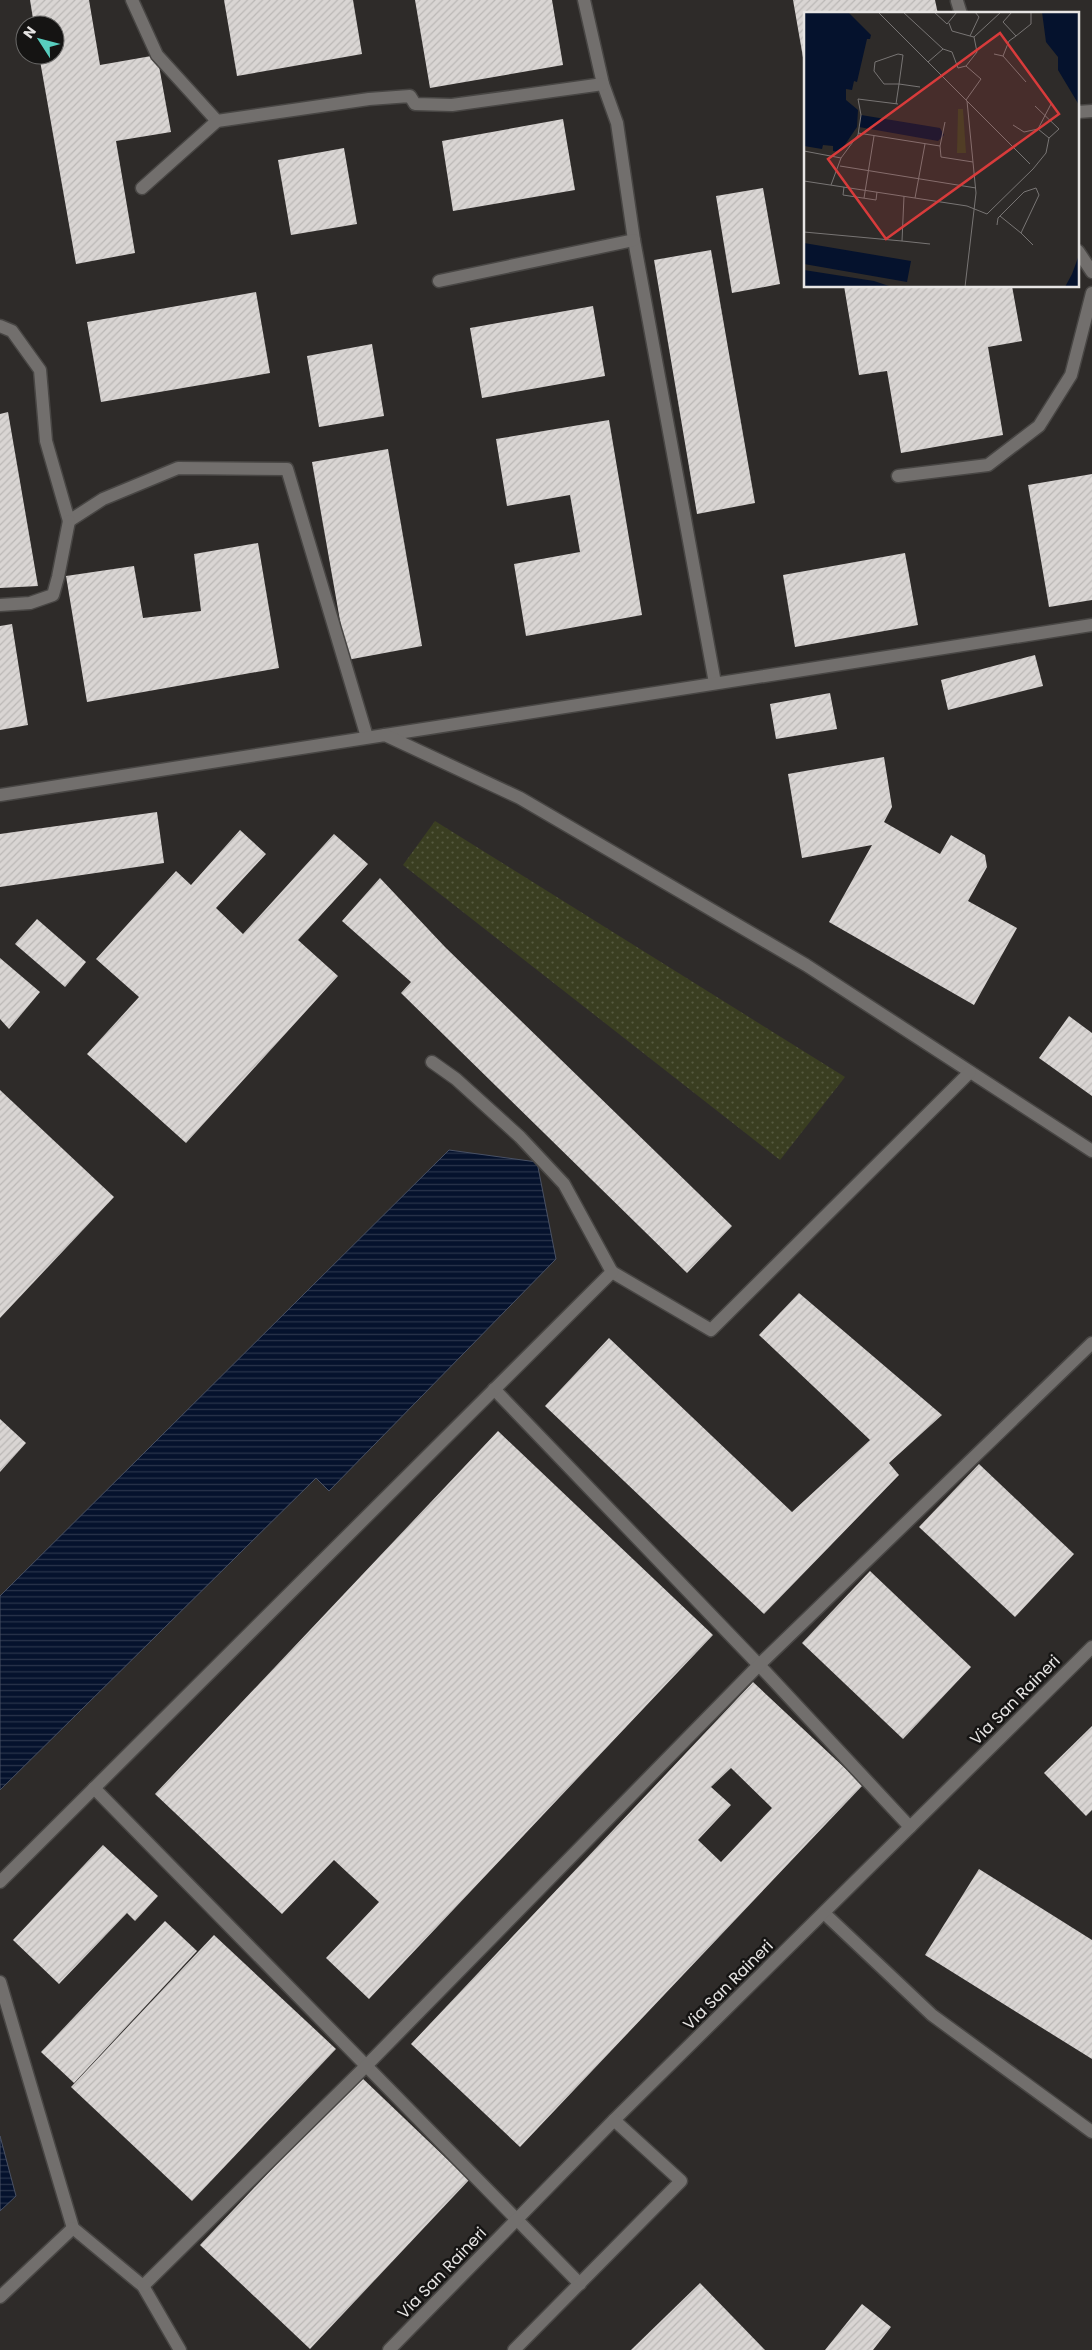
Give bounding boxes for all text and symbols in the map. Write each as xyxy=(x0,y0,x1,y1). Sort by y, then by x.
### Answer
inset map xyxy=(804,12,1080,288)
north arrow xyxy=(15,15,65,65)
text: N xyxy=(18,22,41,42)
street label: Via San Raineri xyxy=(965,1650,1065,1750)
street label: Via San Raineri xyxy=(678,1935,778,2035)
street label: Via San Raineri xyxy=(392,2222,492,2324)

